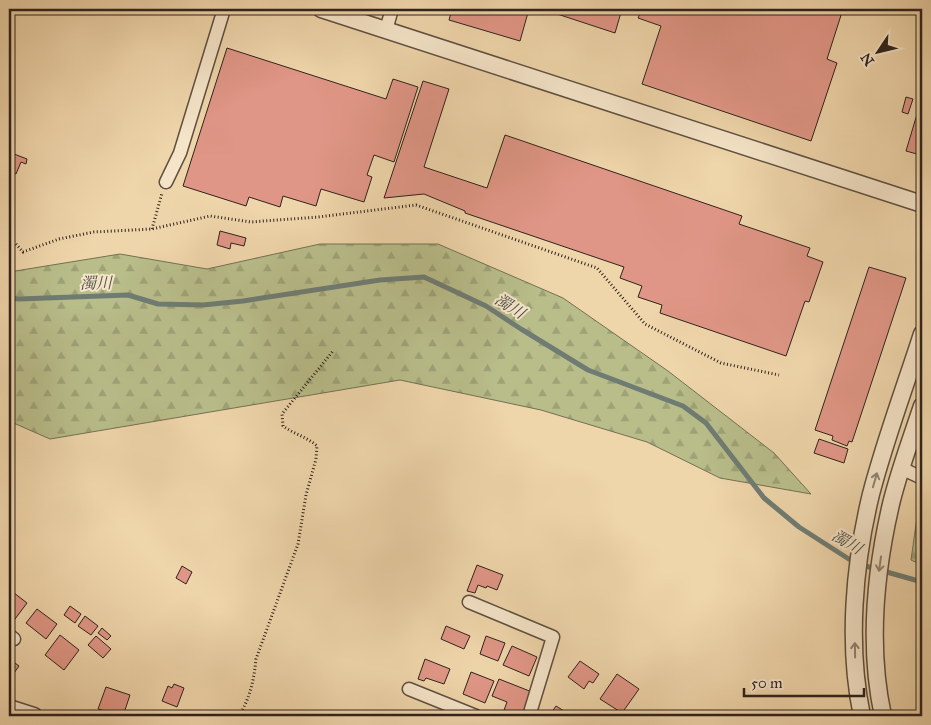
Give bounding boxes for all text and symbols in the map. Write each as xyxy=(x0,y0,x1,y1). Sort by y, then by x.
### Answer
north arrow xyxy=(854,28,904,78)
text: N xyxy=(857,49,878,69)
water label: 濁川 xyxy=(80,273,114,293)
water label: 濁川 xyxy=(491,289,530,324)
one-way arrow xyxy=(871,473,881,489)
water label: 濁川 xyxy=(828,526,867,559)
one-way arrow xyxy=(875,556,885,572)
one-way arrow xyxy=(850,643,860,659)
scale bar xyxy=(744,665,864,697)
text: 50 m xyxy=(751,674,783,692)

